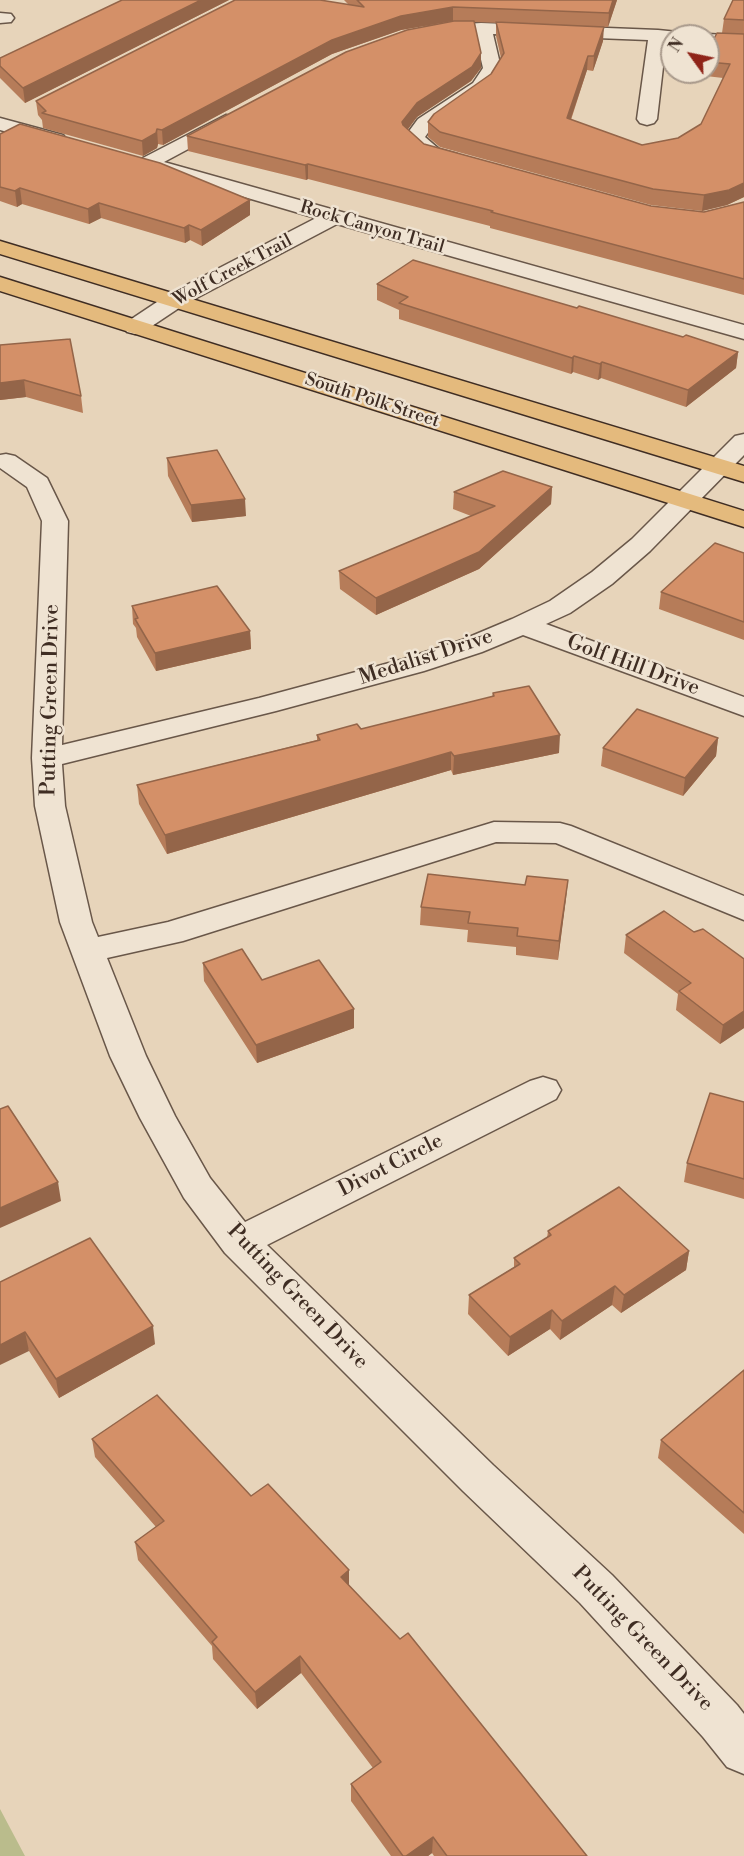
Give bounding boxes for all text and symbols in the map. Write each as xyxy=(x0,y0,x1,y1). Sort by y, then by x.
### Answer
north arrow xyxy=(660,24,720,84)
text: N xyxy=(665,35,688,56)
street label: Rock Canyon Trail xyxy=(297,197,447,259)
street label: Wolf Creek Trail xyxy=(170,230,296,312)
street label: South Polk Street xyxy=(302,369,442,433)
street label: Putting Green Drive xyxy=(37,604,65,796)
street label: Medalist Drive xyxy=(356,624,496,692)
street label: Golf Hill Drive xyxy=(563,630,703,702)
street label: Divot Circle xyxy=(334,1129,448,1203)
street label: Putting Green Drive xyxy=(221,1219,373,1375)
street label: Putting Green Drive xyxy=(566,1561,718,1717)

